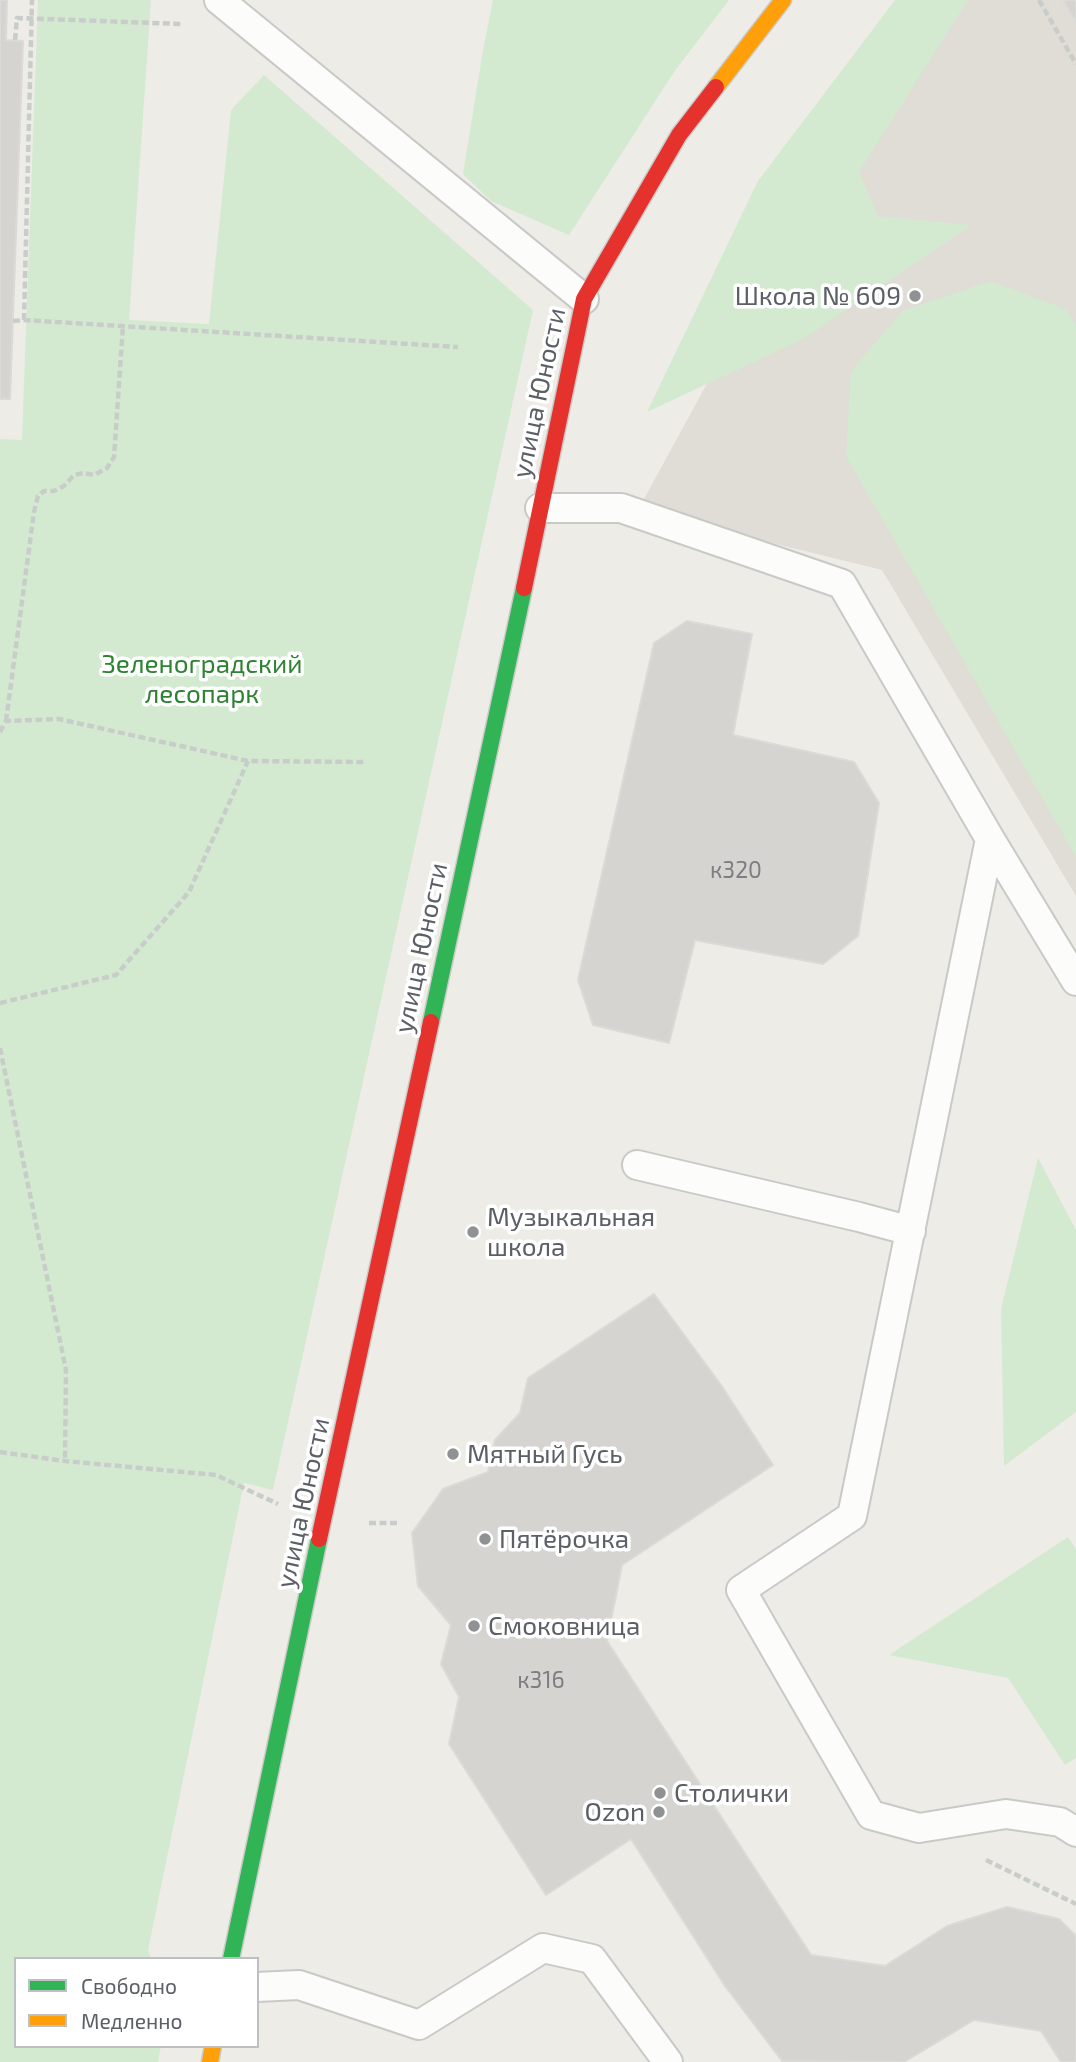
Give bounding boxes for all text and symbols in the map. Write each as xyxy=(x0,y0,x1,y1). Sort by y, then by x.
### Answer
place label: Школа № 609 xyxy=(735,280,901,312)
marker: Школа № 609 xyxy=(907,288,923,304)
street label: улица Юности xyxy=(506,305,572,481)
park label: Зеленоградский лесопарк xyxy=(102,648,302,710)
house number: к320 xyxy=(710,856,762,884)
street label: улица Юности xyxy=(388,860,454,1036)
place label: Музыкальная школа xyxy=(487,1201,655,1262)
marker: Музыкальная школа xyxy=(465,1224,481,1240)
street label: улица Юности xyxy=(270,1415,336,1591)
place label: Мятный Гусь xyxy=(467,1438,623,1470)
marker: Мятный Гусь xyxy=(445,1446,461,1462)
place label: Пятёрочка xyxy=(499,1523,629,1555)
marker: Пятёрочка xyxy=(477,1531,493,1547)
place label: Смоковница xyxy=(488,1610,640,1642)
marker: Смоковница xyxy=(466,1618,482,1634)
house number: к316 xyxy=(517,1666,565,1694)
place label: Столички xyxy=(674,1777,789,1809)
marker: Столички xyxy=(652,1785,668,1801)
place label: Ozon xyxy=(585,1796,645,1828)
marker: Ozon xyxy=(651,1804,667,1820)
legend xyxy=(14,1957,259,2048)
text: Свободно xyxy=(81,1973,177,1998)
text: Медленно xyxy=(81,2008,183,2033)

